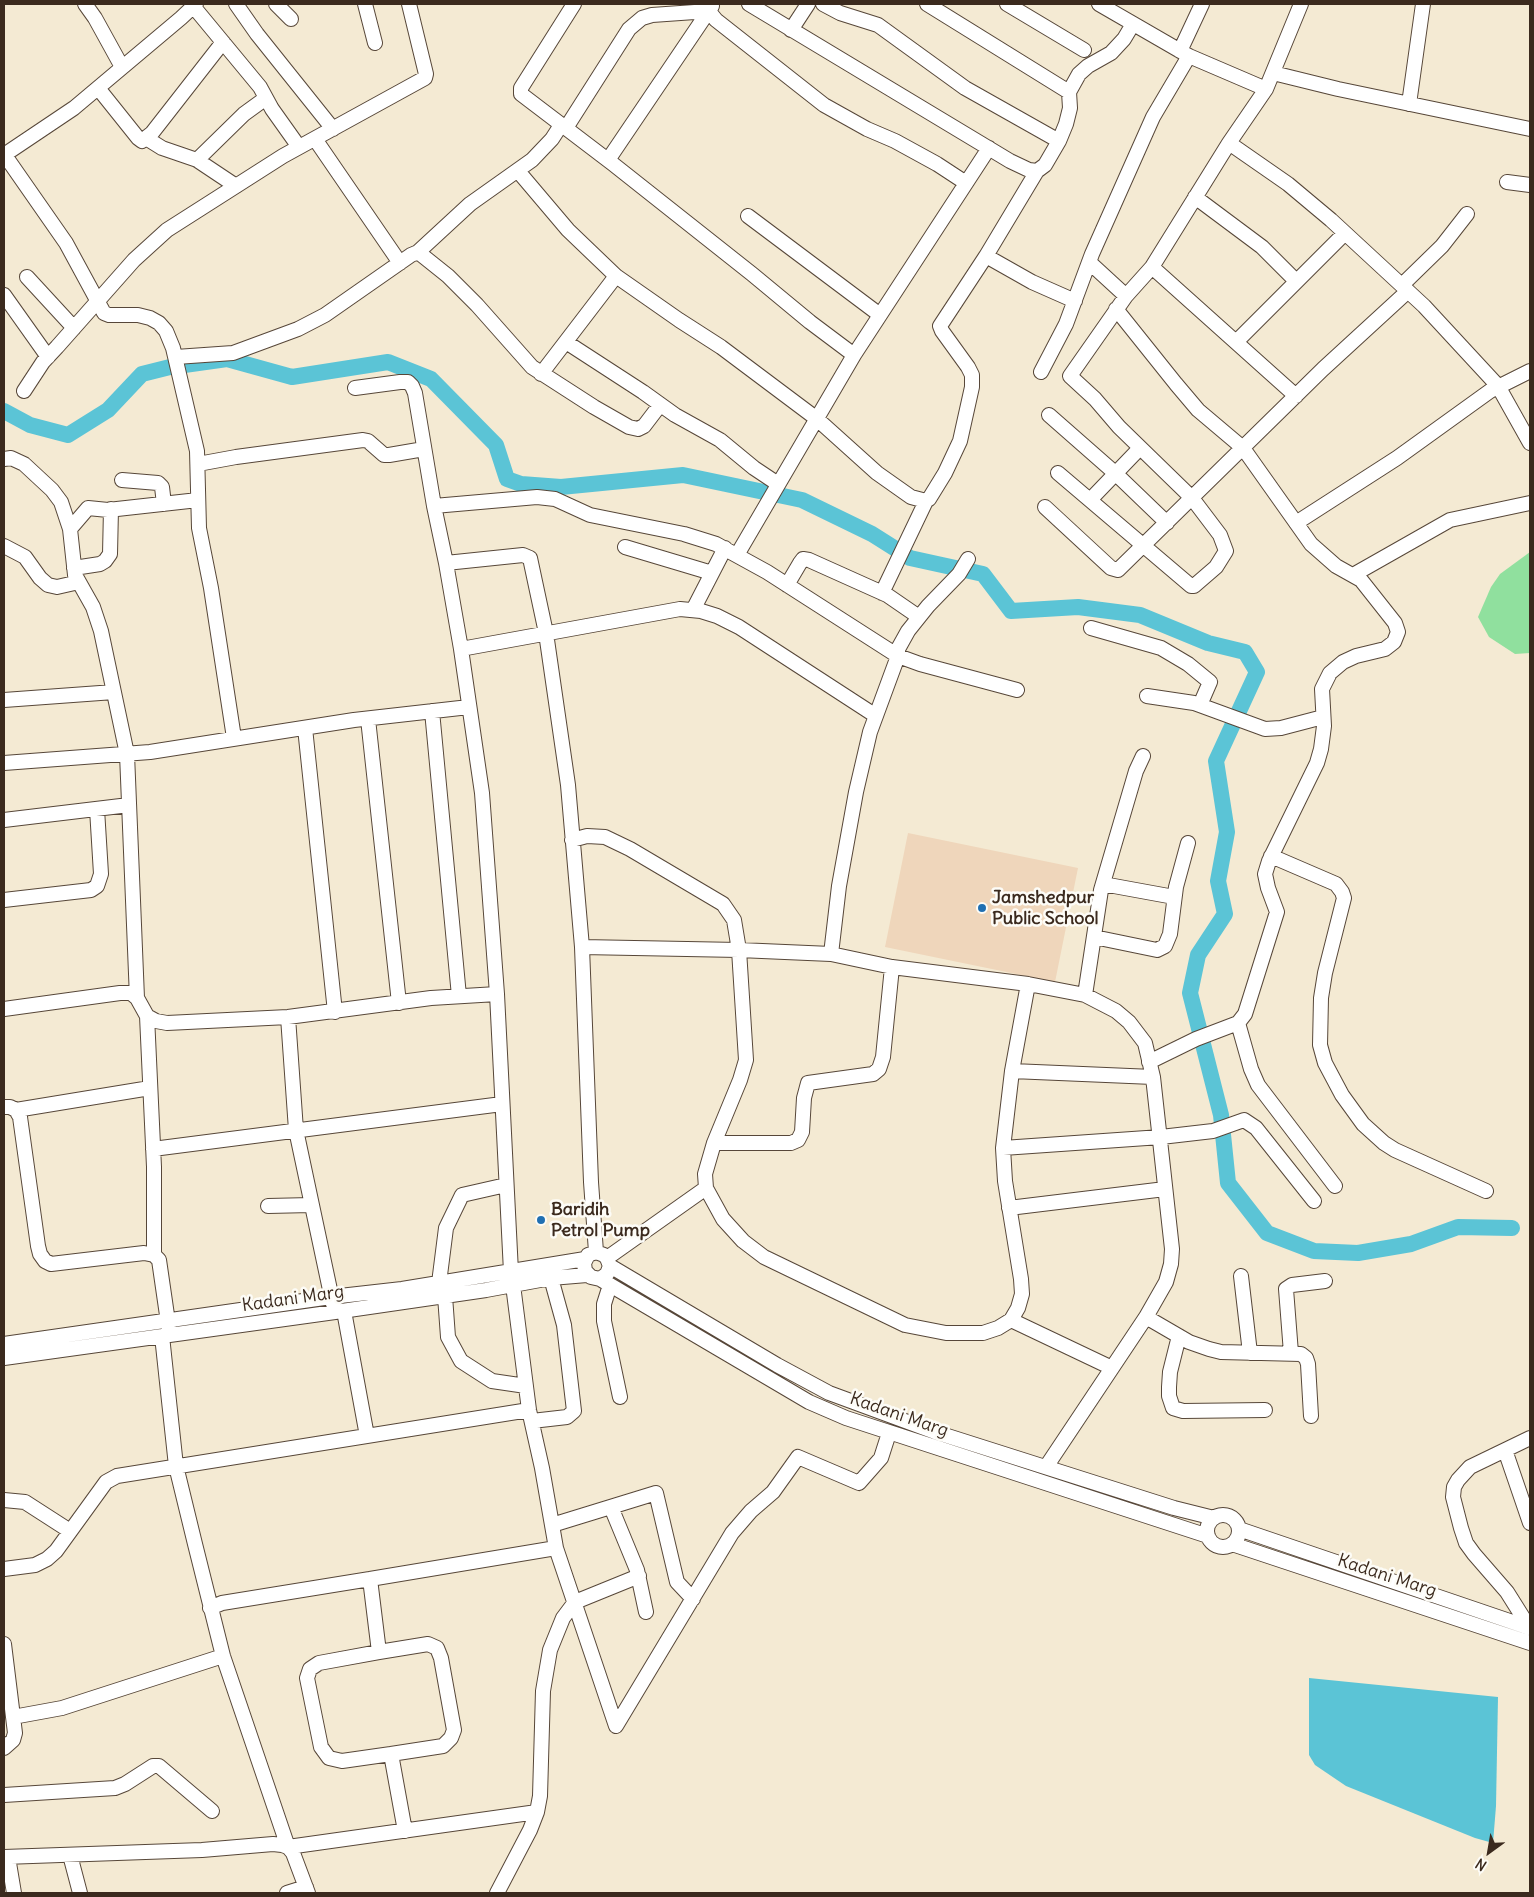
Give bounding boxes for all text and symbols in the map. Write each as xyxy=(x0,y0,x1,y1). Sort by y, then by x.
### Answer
place label: Jamshedpur Public School xyxy=(992,887,1099,930)
marker: Jamshedpur Public School xyxy=(976,902,988,914)
place label: Baridih Petrol Pump xyxy=(551,1199,650,1242)
marker: Baridih Petrol Pump xyxy=(535,1214,547,1226)
street label: Kadani Marg xyxy=(241,1281,345,1317)
street label: Kadani Marg xyxy=(847,1388,951,1442)
street label: Kadani Marg xyxy=(1335,1550,1439,1602)
north arrow xyxy=(1464,1827,1514,1877)
text: N xyxy=(1472,1855,1490,1875)

